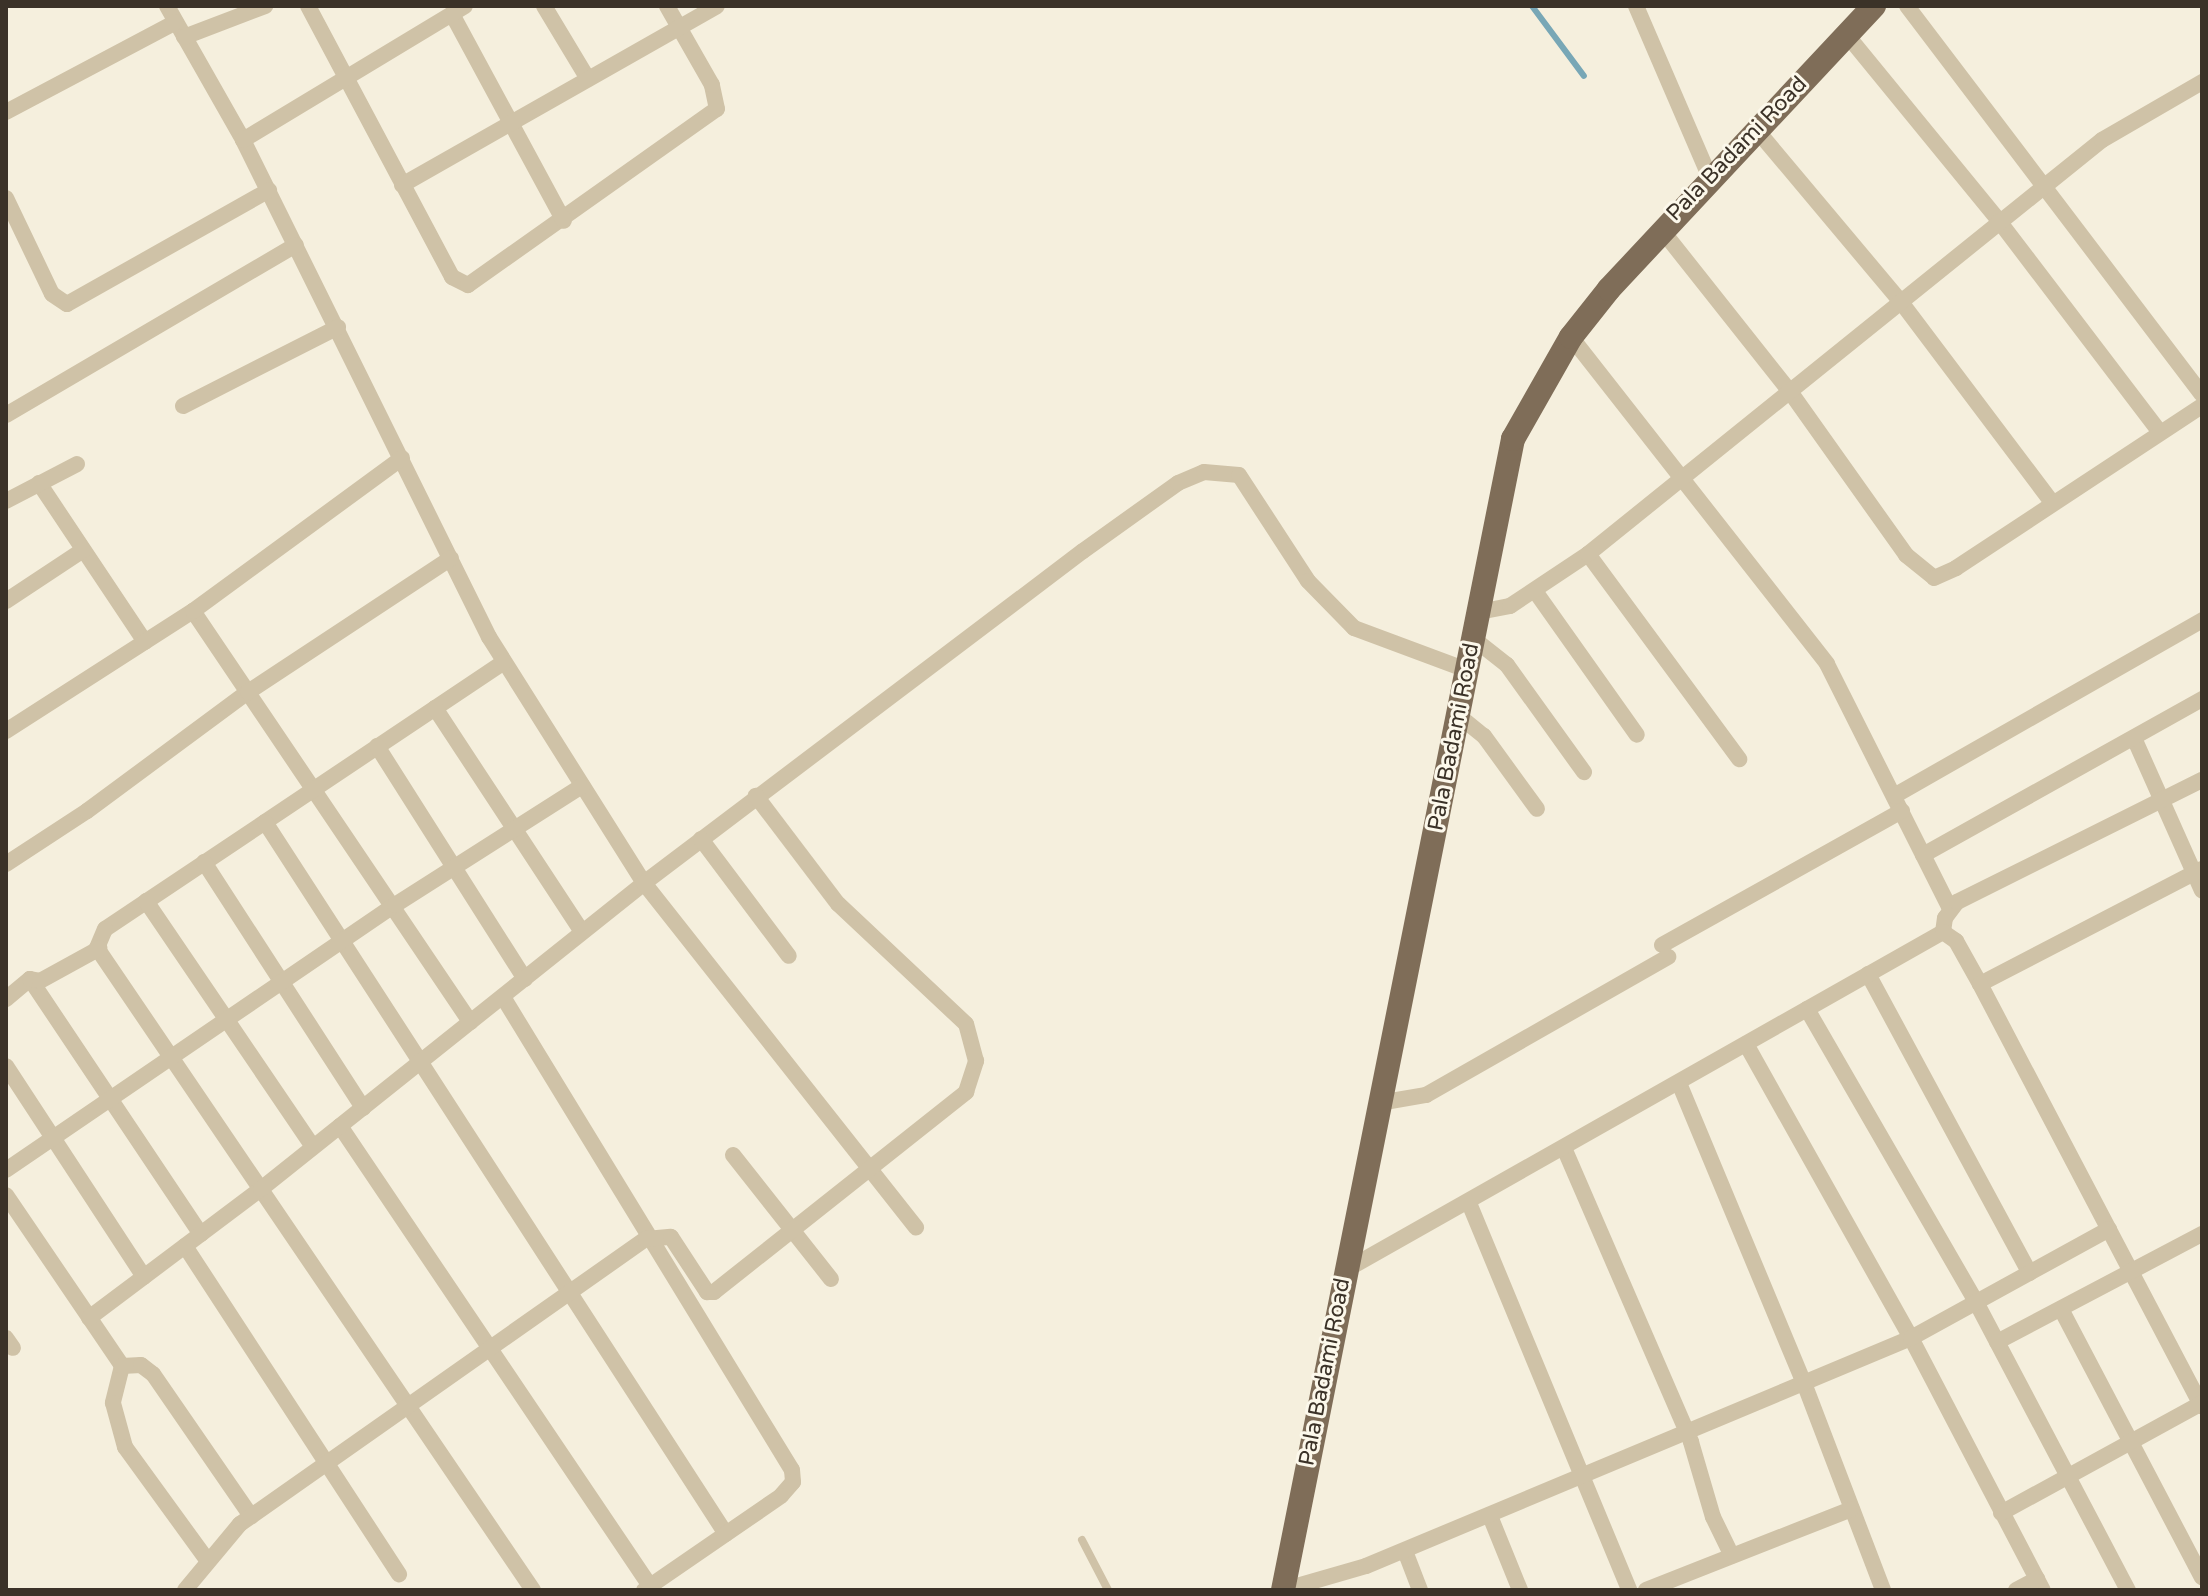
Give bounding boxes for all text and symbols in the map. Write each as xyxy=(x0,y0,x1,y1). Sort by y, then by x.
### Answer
street label: Pala Badami Road xyxy=(1661,71,1813,227)
street label: Pala Badami Road xyxy=(1423,641,1485,833)
street label: Pala Badami Road xyxy=(1294,1276,1356,1468)

